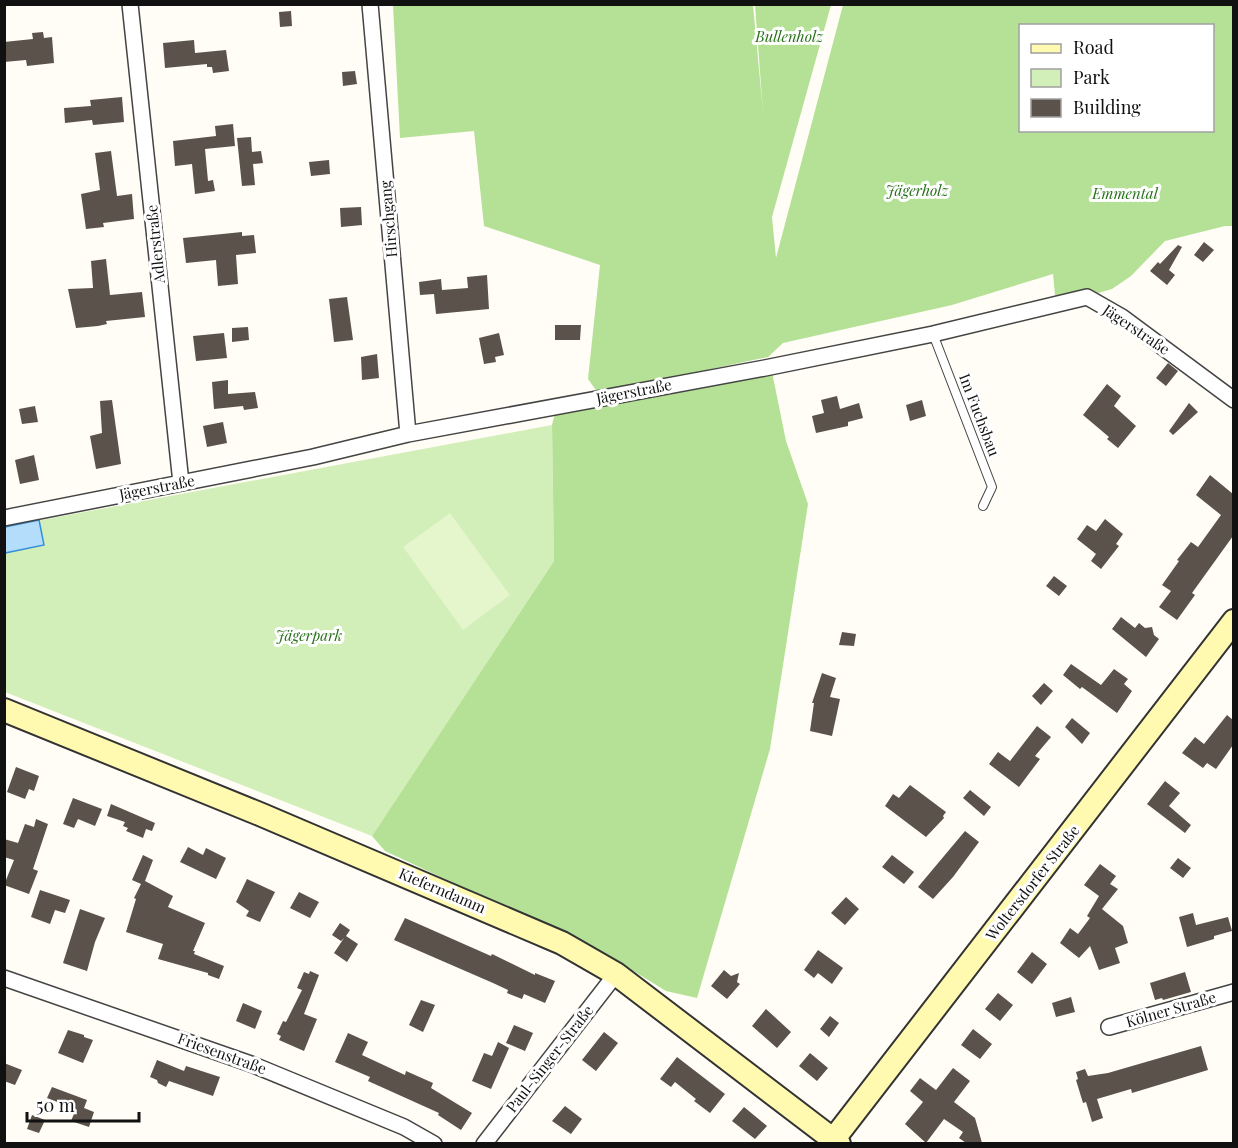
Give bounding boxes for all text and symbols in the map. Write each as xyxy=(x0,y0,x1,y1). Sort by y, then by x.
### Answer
legend xyxy=(1019,24,1214,132)
park label: Bullenholz xyxy=(754,26,824,46)
text: Road xyxy=(1073,35,1114,59)
text: Park xyxy=(1073,65,1110,89)
text: Building xyxy=(1073,95,1141,119)
street label: Hirschgang xyxy=(375,180,401,258)
park label: Jägerholz xyxy=(886,180,950,200)
park label: Emmental xyxy=(1091,183,1159,203)
street label: Adlerstraße xyxy=(141,204,169,285)
street label: Jägerstraße xyxy=(1098,299,1174,359)
street label: Im Fuchsbau xyxy=(955,371,1005,459)
street label: Jägerstraße xyxy=(593,374,673,408)
street label: Jägerstraße xyxy=(116,470,196,504)
park label: Jägerpark xyxy=(276,625,342,645)
street label: Woltersdorfer Straße xyxy=(980,821,1084,945)
street label: Kieferndamm xyxy=(396,863,490,918)
street label: Kölner Straße xyxy=(1123,987,1218,1031)
street label: Paul-Singer-Straße xyxy=(501,1001,597,1116)
street label: Friesenstraße xyxy=(175,1028,269,1078)
scale bar xyxy=(27,1085,140,1123)
text: 50 m xyxy=(36,1093,75,1117)

